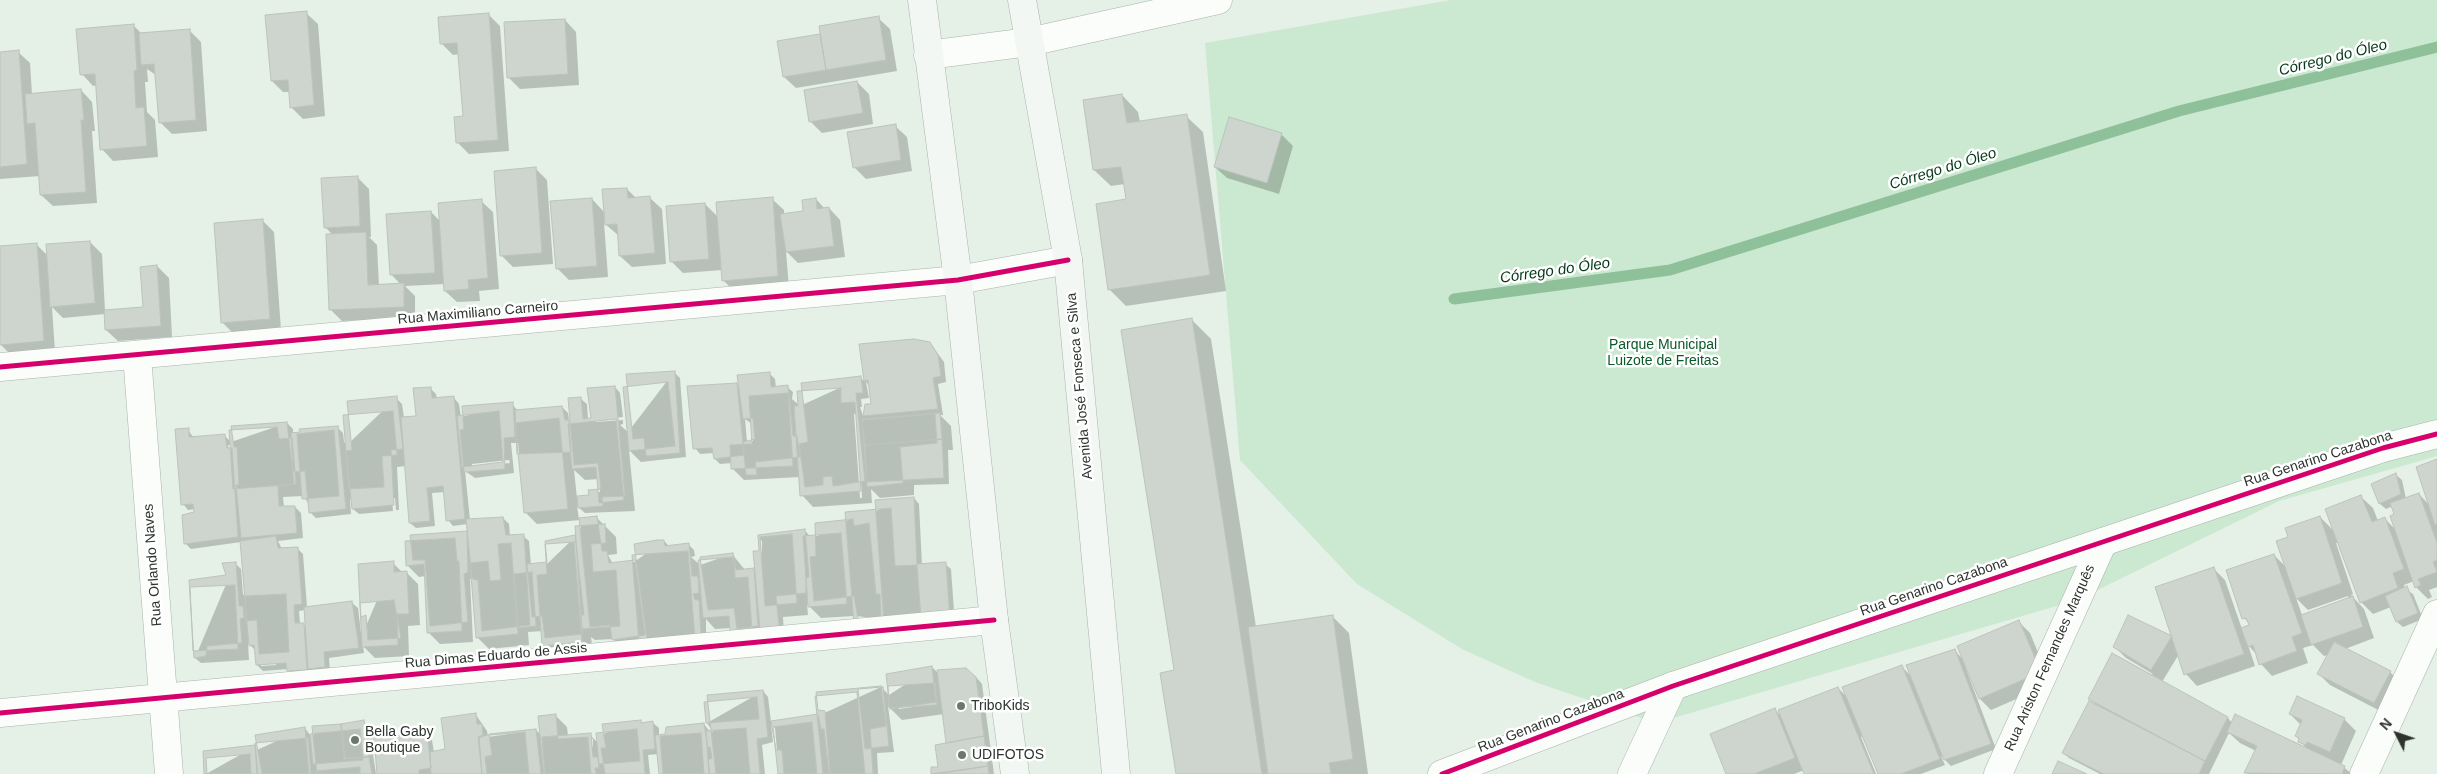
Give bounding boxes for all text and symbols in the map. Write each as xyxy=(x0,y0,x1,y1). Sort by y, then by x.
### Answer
water label: Córrego do Óleo xyxy=(2277,36,2389,80)
water label: Córrego do Óleo xyxy=(1887,144,1999,194)
water label: Córrego do Óleo xyxy=(1499,254,1611,288)
street label: Avenida José Fonseca e Silva xyxy=(1063,292,1097,480)
street label: Rua Maximiliano Carneiro xyxy=(397,298,559,328)
park label: Parque Municipal Luizote de Freitas xyxy=(1607,337,1719,370)
street label: Rua Genarino Cazabona xyxy=(2242,427,2394,491)
street label: Rua Orlando Naves xyxy=(140,503,166,627)
street label: Rua Genarino Cazabona xyxy=(1858,554,2010,620)
street label: Rua Ariston Fernandes Marquês xyxy=(2001,562,2099,754)
street label: Rua Dimas Eduardo de Assis xyxy=(404,640,588,672)
street label: Rua Genarino Cazabona xyxy=(1476,685,1626,757)
place label: TriboKids xyxy=(971,698,1030,714)
marker: TriboKids xyxy=(955,700,967,712)
north arrow xyxy=(2372,709,2422,759)
text: N xyxy=(2376,715,2395,733)
place label: Bella Gaby Boutique xyxy=(365,724,433,756)
marker: Bella Gaby Boutique xyxy=(349,734,361,746)
place label: UDIFOTOS xyxy=(972,747,1044,763)
marker: UDIFOTOS xyxy=(956,749,968,761)

